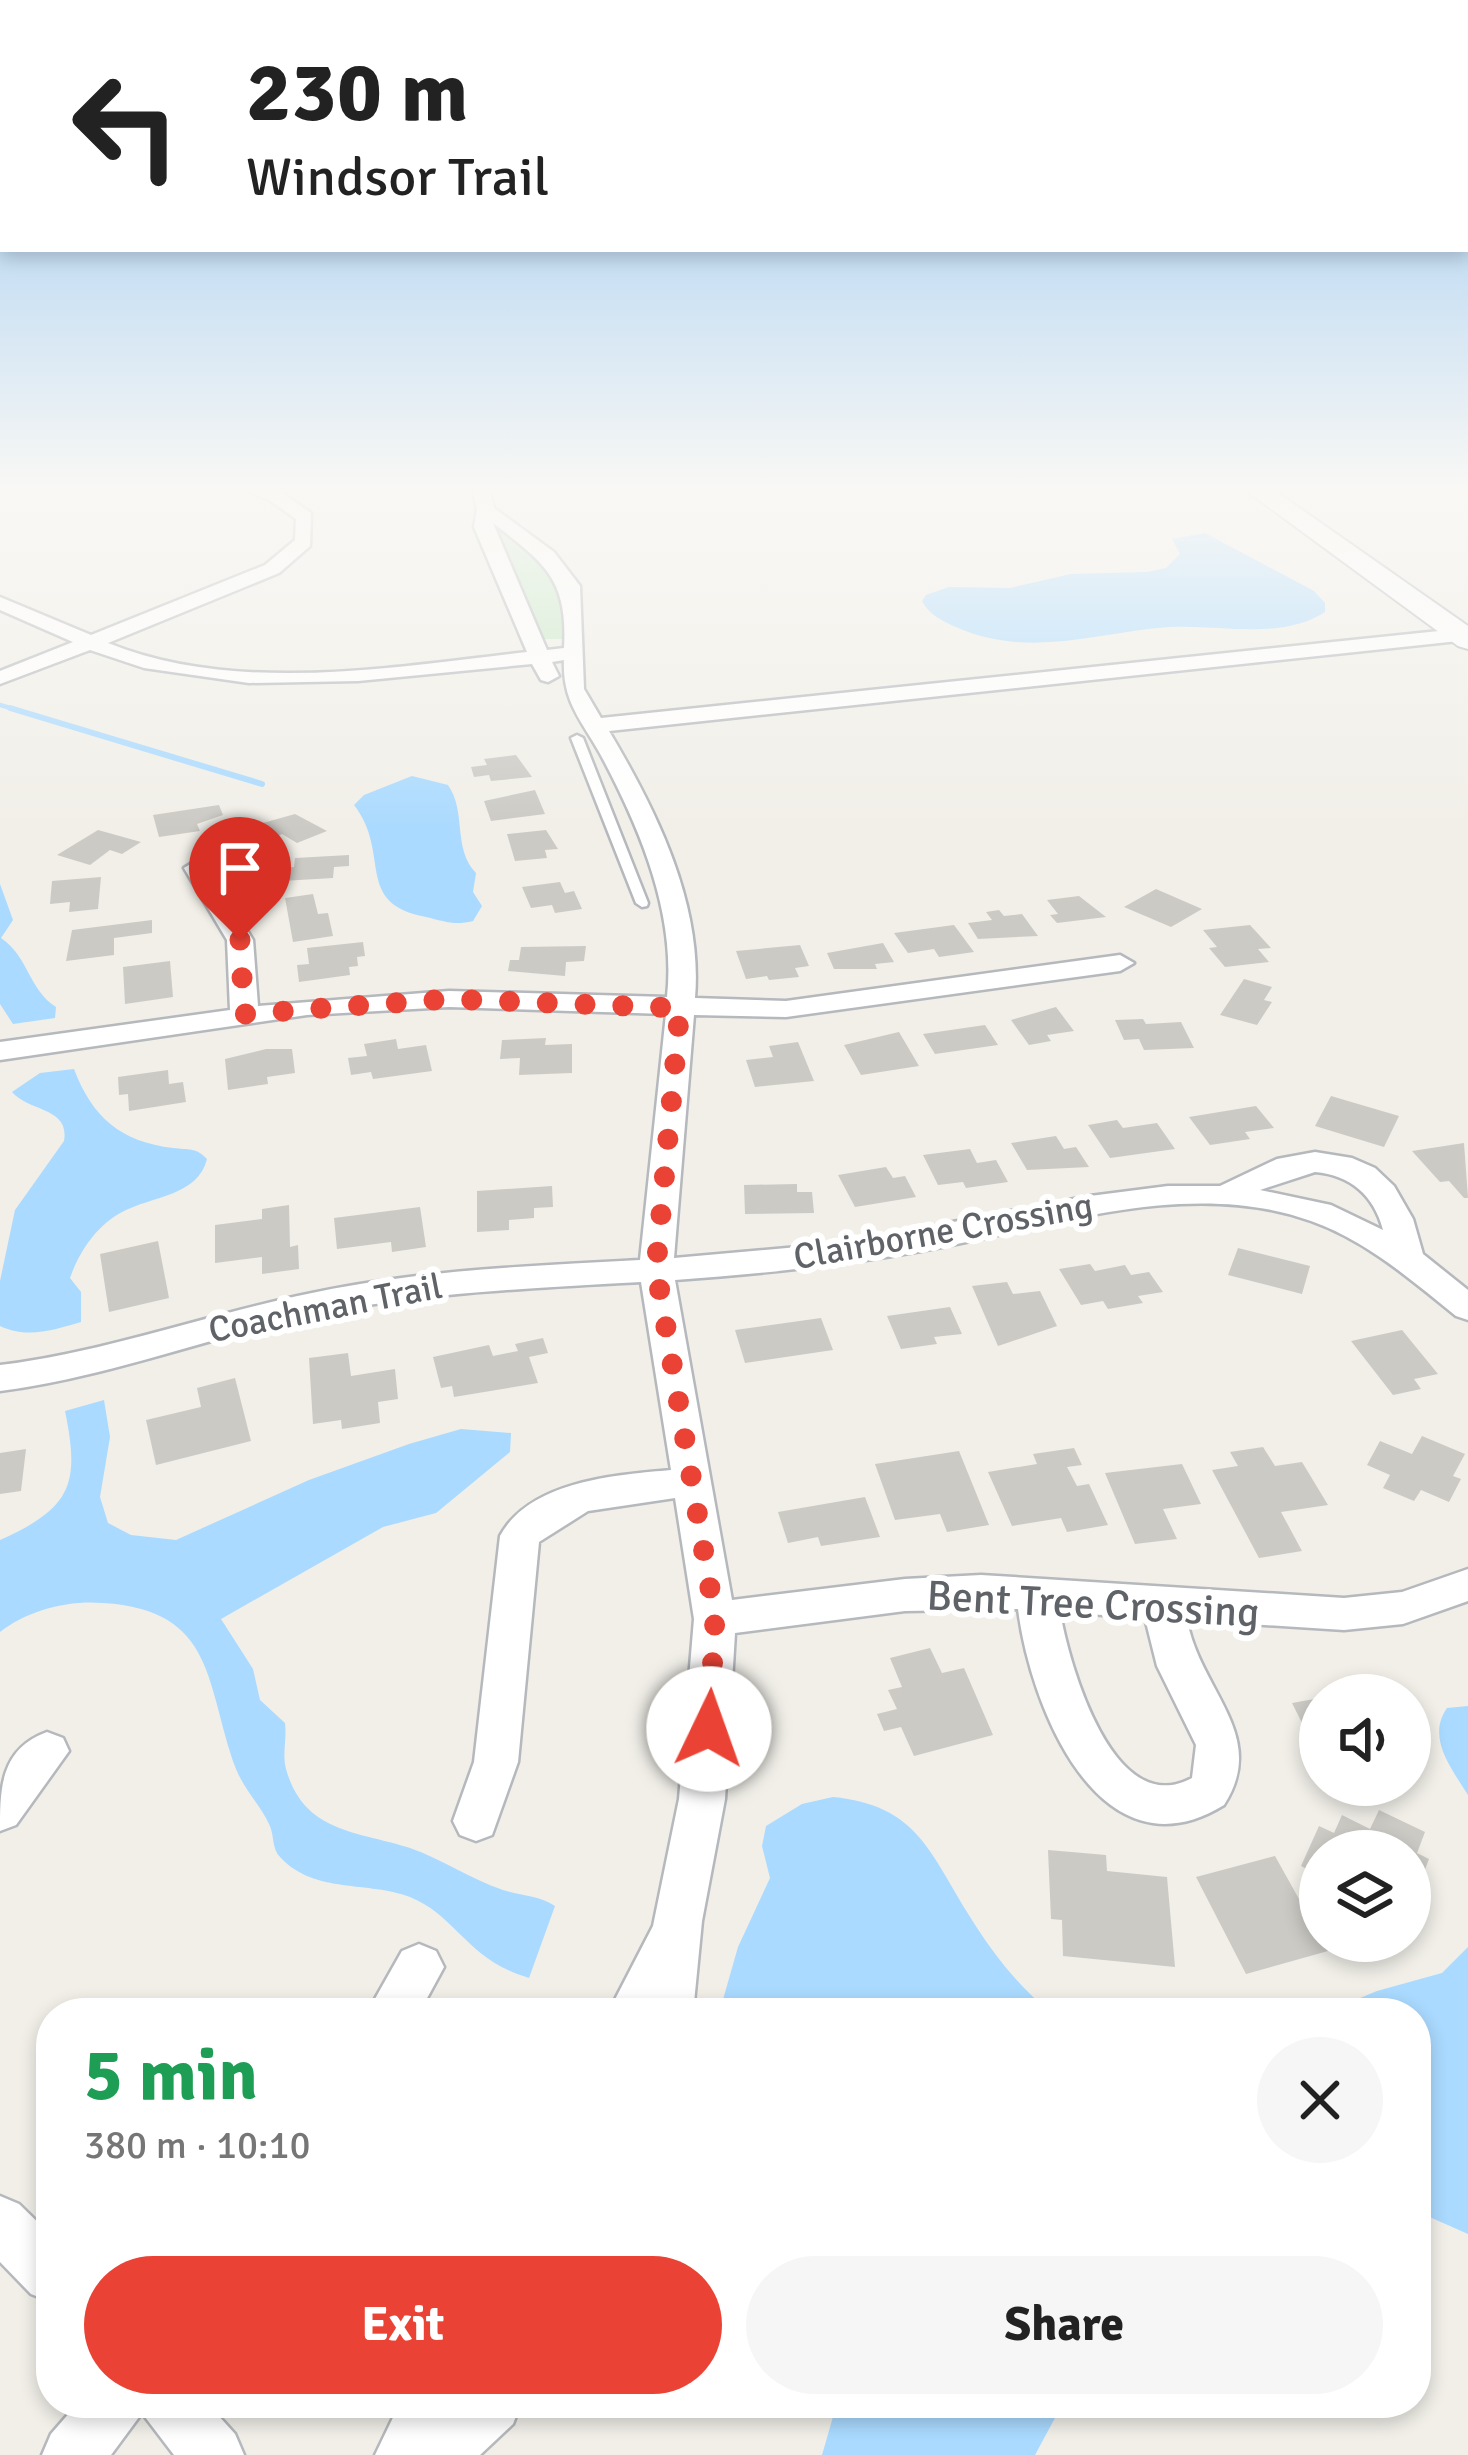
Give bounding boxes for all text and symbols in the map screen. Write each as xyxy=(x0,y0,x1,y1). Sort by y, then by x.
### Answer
text: 230 m xyxy=(246,41,468,145)
icon: left xyxy=(48,48,204,204)
text: Windsor Trail xyxy=(246,144,549,211)
pin xyxy=(189,817,291,940)
icon: arrive xyxy=(207,835,273,901)
street label: Clairborne Crossing xyxy=(790,1183,1096,1280)
street label: Coachman Trail xyxy=(205,1264,446,1353)
street label: Bent Tree Crossing xyxy=(925,1570,1261,1639)
position arrow xyxy=(646,1666,772,1792)
map controls xyxy=(1299,1674,1431,1962)
button: sound xyxy=(1299,1674,1431,1806)
button: layers xyxy=(1299,1830,1431,1962)
text: 5 min xyxy=(84,2031,258,2120)
button: close xyxy=(1257,2037,1383,2163)
text: 380 m · 10:10 xyxy=(84,2121,311,2169)
button: Exit xyxy=(84,2256,722,2394)
button: Share xyxy=(746,2256,1383,2394)

